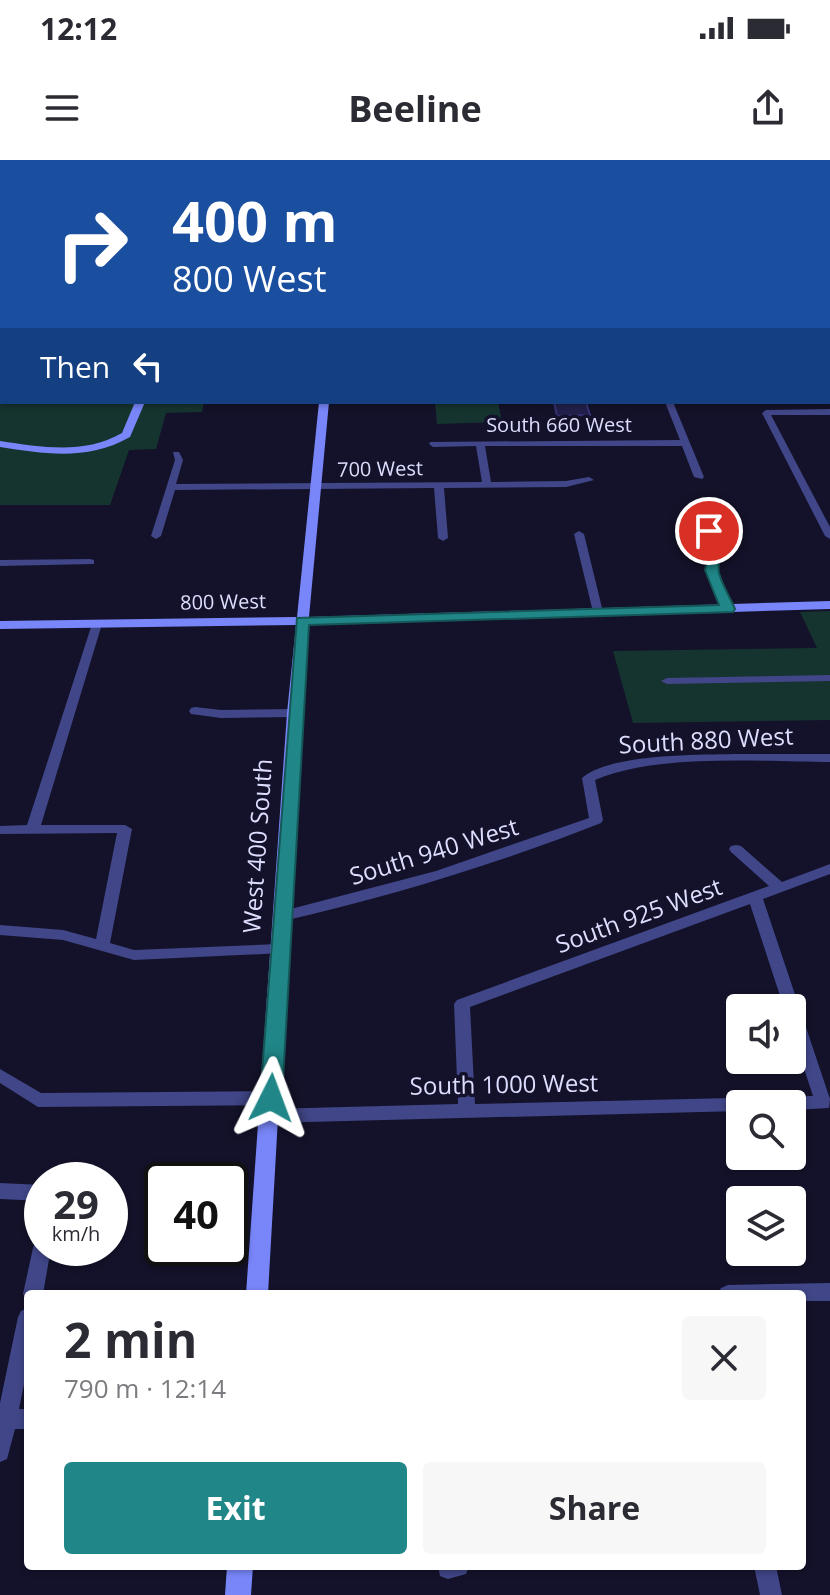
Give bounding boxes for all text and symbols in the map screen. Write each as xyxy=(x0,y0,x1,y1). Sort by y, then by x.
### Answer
text: 12:12 xyxy=(40,8,117,49)
text: Beeline xyxy=(348,84,482,133)
icon: menu xyxy=(40,86,84,130)
icon: share xyxy=(746,86,790,130)
text: 400 m xyxy=(172,182,338,258)
icon: right xyxy=(40,192,144,296)
text: 800 West xyxy=(172,254,327,303)
icon: left xyxy=(126,344,170,388)
text: Then xyxy=(40,346,110,387)
street label: South 660 West xyxy=(486,411,632,438)
street label: 700 West xyxy=(337,454,423,483)
pin xyxy=(675,497,743,565)
icon: arrive xyxy=(687,509,731,553)
street label: 800 West xyxy=(180,587,266,616)
street label: South 880 West xyxy=(618,718,794,761)
street label: West 400 South xyxy=(234,758,279,934)
street label: South 940 West xyxy=(345,809,522,892)
street label: South 925 West xyxy=(551,869,726,960)
map controls xyxy=(726,994,806,1266)
button: sound xyxy=(726,994,806,1074)
position arrow xyxy=(229,1056,313,1140)
street label: South 1000 West xyxy=(409,1065,599,1102)
button: search xyxy=(726,1090,806,1170)
speed limit sign: 40 xyxy=(144,1162,248,1266)
text: 29 xyxy=(53,1176,99,1231)
button: layers xyxy=(726,1186,806,1266)
text: km/h xyxy=(52,1220,100,1247)
text: 2 min xyxy=(64,1307,197,1372)
button: close xyxy=(682,1316,766,1400)
text: 790 m · 12:14 xyxy=(64,1370,226,1406)
button: Exit xyxy=(64,1462,407,1554)
button: Share xyxy=(423,1462,766,1554)

